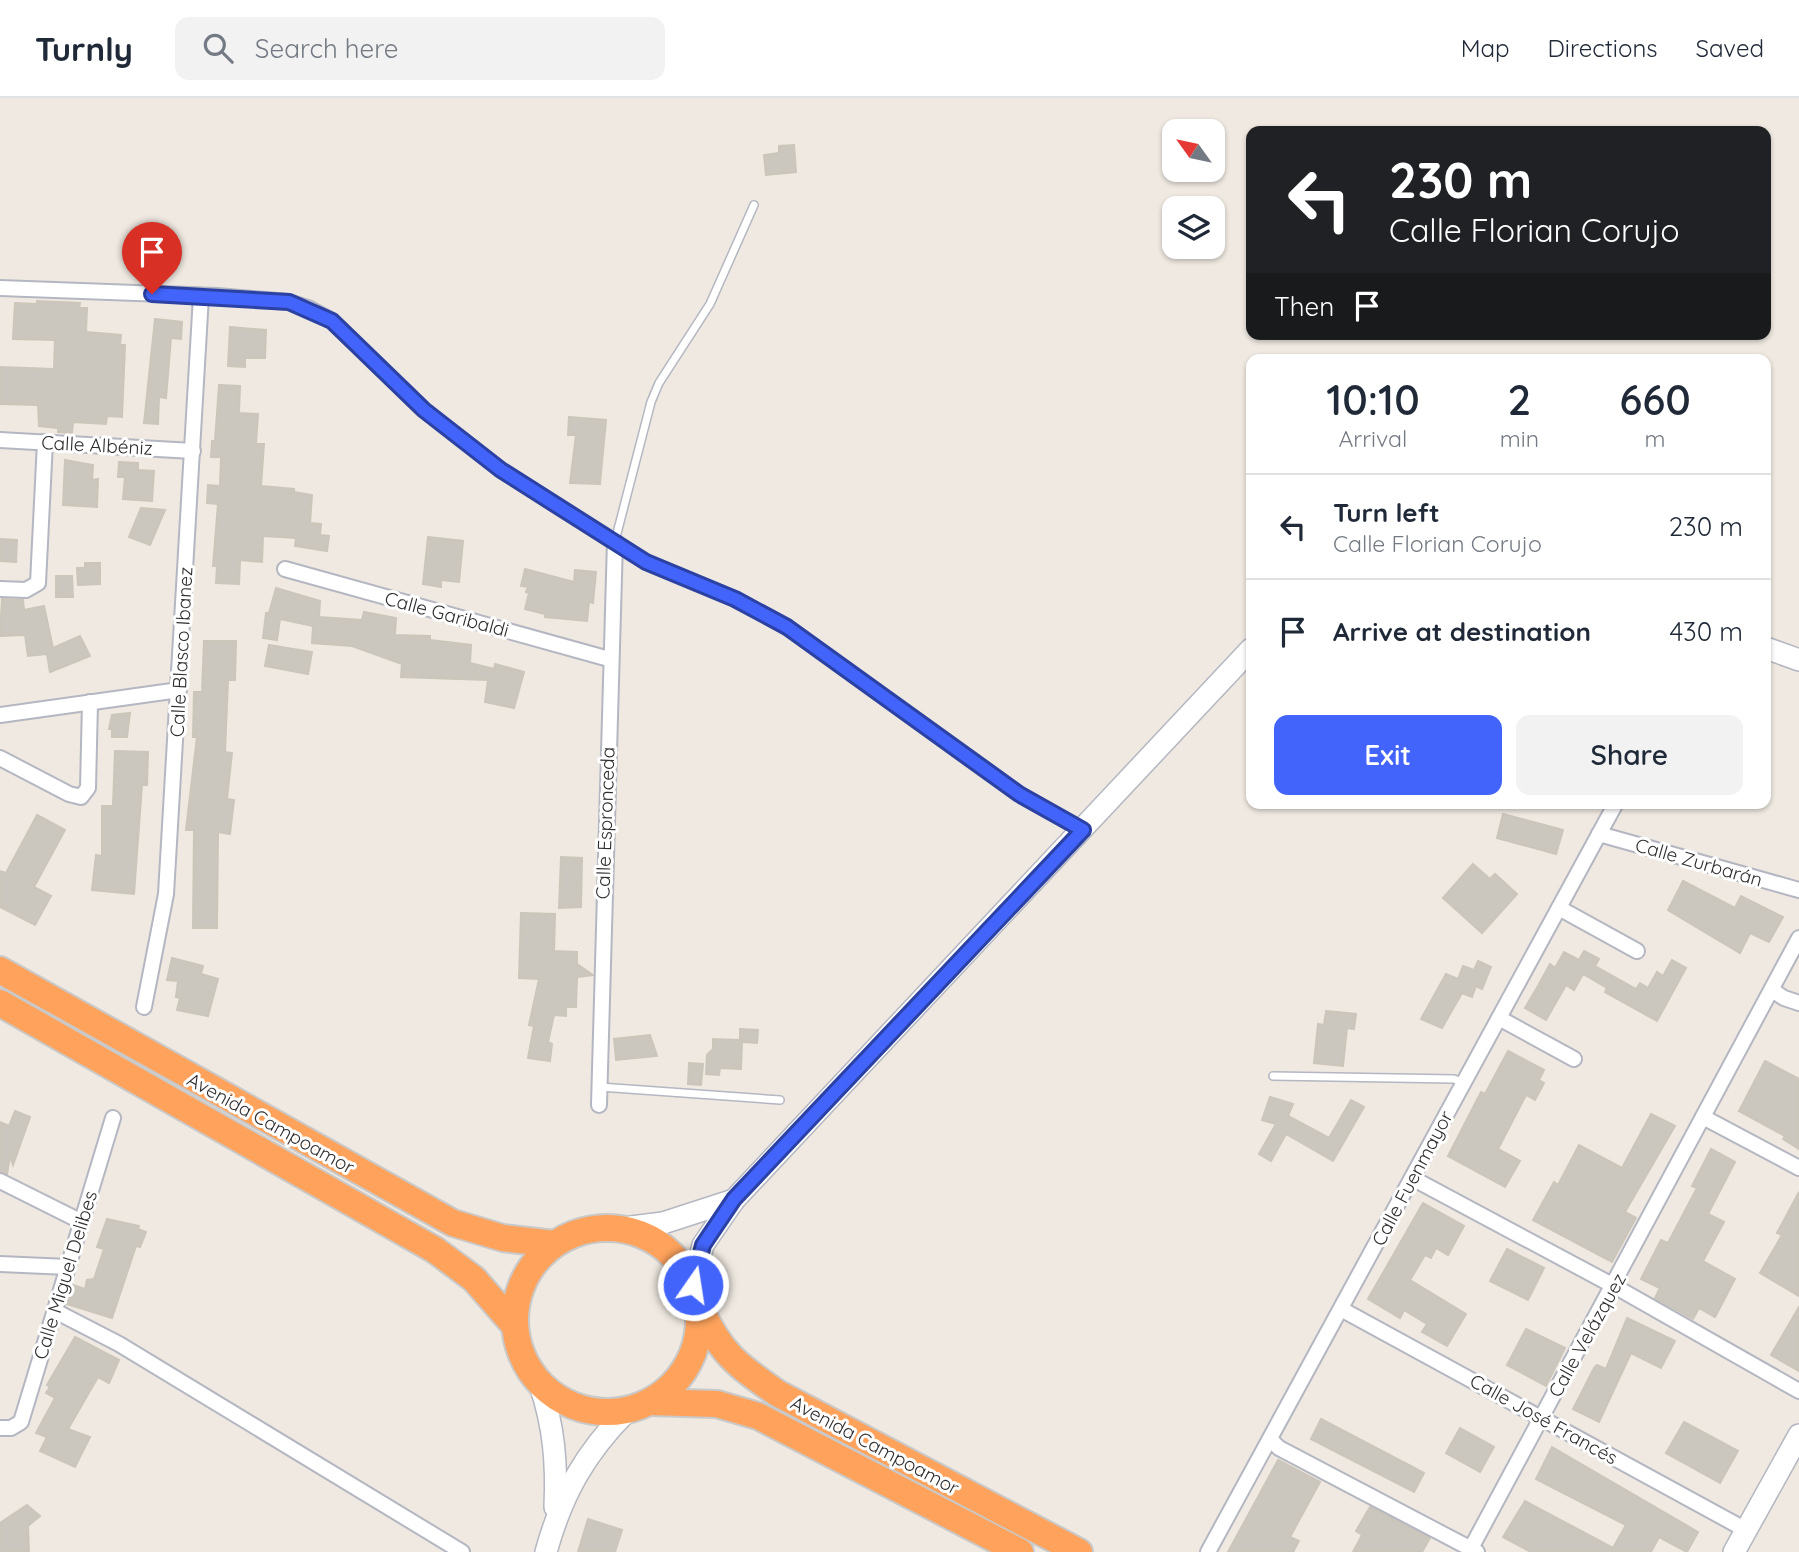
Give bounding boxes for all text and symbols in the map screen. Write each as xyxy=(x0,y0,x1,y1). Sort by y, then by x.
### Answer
search box xyxy=(175,17,665,80)
text: Turnly xyxy=(35,28,133,69)
icon: search xyxy=(199,29,237,67)
text: Search here xyxy=(255,32,398,65)
text: Map xyxy=(1461,33,1510,63)
text: Directions xyxy=(1548,33,1658,63)
text: Saved xyxy=(1696,33,1764,63)
north arrow xyxy=(1162,119,1225,182)
map controls xyxy=(1162,119,1225,259)
text: 230 m xyxy=(1389,149,1532,210)
icon: left xyxy=(1274,154,1365,245)
button: layers xyxy=(1162,196,1225,259)
text: Calle Florian Corujo xyxy=(1389,210,1680,250)
pin xyxy=(122,222,182,294)
icon: arrive xyxy=(133,233,171,271)
icon: arrive xyxy=(1348,287,1386,325)
text: Then xyxy=(1274,290,1334,323)
text: 10:10 xyxy=(1326,373,1420,426)
text: 2 xyxy=(1508,373,1531,426)
text: 660 xyxy=(1619,373,1691,426)
text: Arrival xyxy=(1338,424,1407,453)
text: min xyxy=(1500,424,1539,453)
text: m xyxy=(1645,424,1666,453)
street label: Calle Albéniz xyxy=(41,430,153,460)
text: Turn left xyxy=(1333,496,1440,529)
icon: left xyxy=(1274,508,1312,546)
text: 230 m xyxy=(1669,510,1743,543)
text: Calle Florian Corujo xyxy=(1333,529,1542,558)
street label: Calle Blasco Ibanez xyxy=(165,566,197,738)
street label: Calle Garibaldi xyxy=(382,586,512,642)
icon: arrive xyxy=(1274,613,1312,651)
text: Arrive at destination xyxy=(1333,615,1591,648)
text: 430 m xyxy=(1669,615,1743,648)
button: Exit xyxy=(1274,715,1502,795)
button: Share xyxy=(1516,715,1743,795)
street label: Calle Espronceda xyxy=(590,746,620,900)
street label: Calle Zurbarán xyxy=(1633,832,1765,892)
street label: Avenida Campoamor xyxy=(183,1067,359,1179)
street label: Calle Fuenmayor xyxy=(1366,1106,1458,1250)
street label: Calle Miguel Delibes xyxy=(28,1188,102,1362)
position arrow xyxy=(656,1248,730,1322)
street label: Calle Velázquez xyxy=(1543,1269,1631,1401)
street label: Calle José Francés xyxy=(1466,1368,1622,1470)
street label: Avenida Campoamor xyxy=(787,1390,964,1500)

